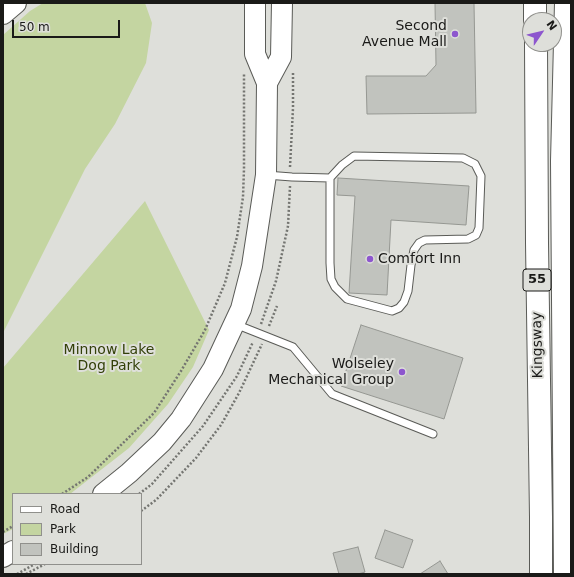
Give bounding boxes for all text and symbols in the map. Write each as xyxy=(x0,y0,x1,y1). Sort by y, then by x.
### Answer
scale bar xyxy=(14,12,122,38)
north arrow xyxy=(522,12,562,52)
place label: Second Avenue Mall xyxy=(362,18,447,50)
text: N xyxy=(543,18,559,33)
text: 50 m xyxy=(19,20,50,34)
marker: Second Avenue Mall xyxy=(450,29,460,39)
place label: Comfort Inn xyxy=(378,251,461,267)
marker: Comfort Inn xyxy=(365,254,375,264)
road number: 55 xyxy=(523,269,551,291)
street label: Kingsway xyxy=(529,312,547,378)
park label: Minnow Lake Dog Park xyxy=(64,342,154,374)
place label: Wolseley Mechanical Group xyxy=(268,356,394,388)
marker: Wolseley Mechanical Group xyxy=(397,367,407,377)
legend xyxy=(12,493,142,565)
text: Road xyxy=(50,502,80,516)
text: Park xyxy=(50,522,76,536)
text: Building xyxy=(50,542,99,556)

